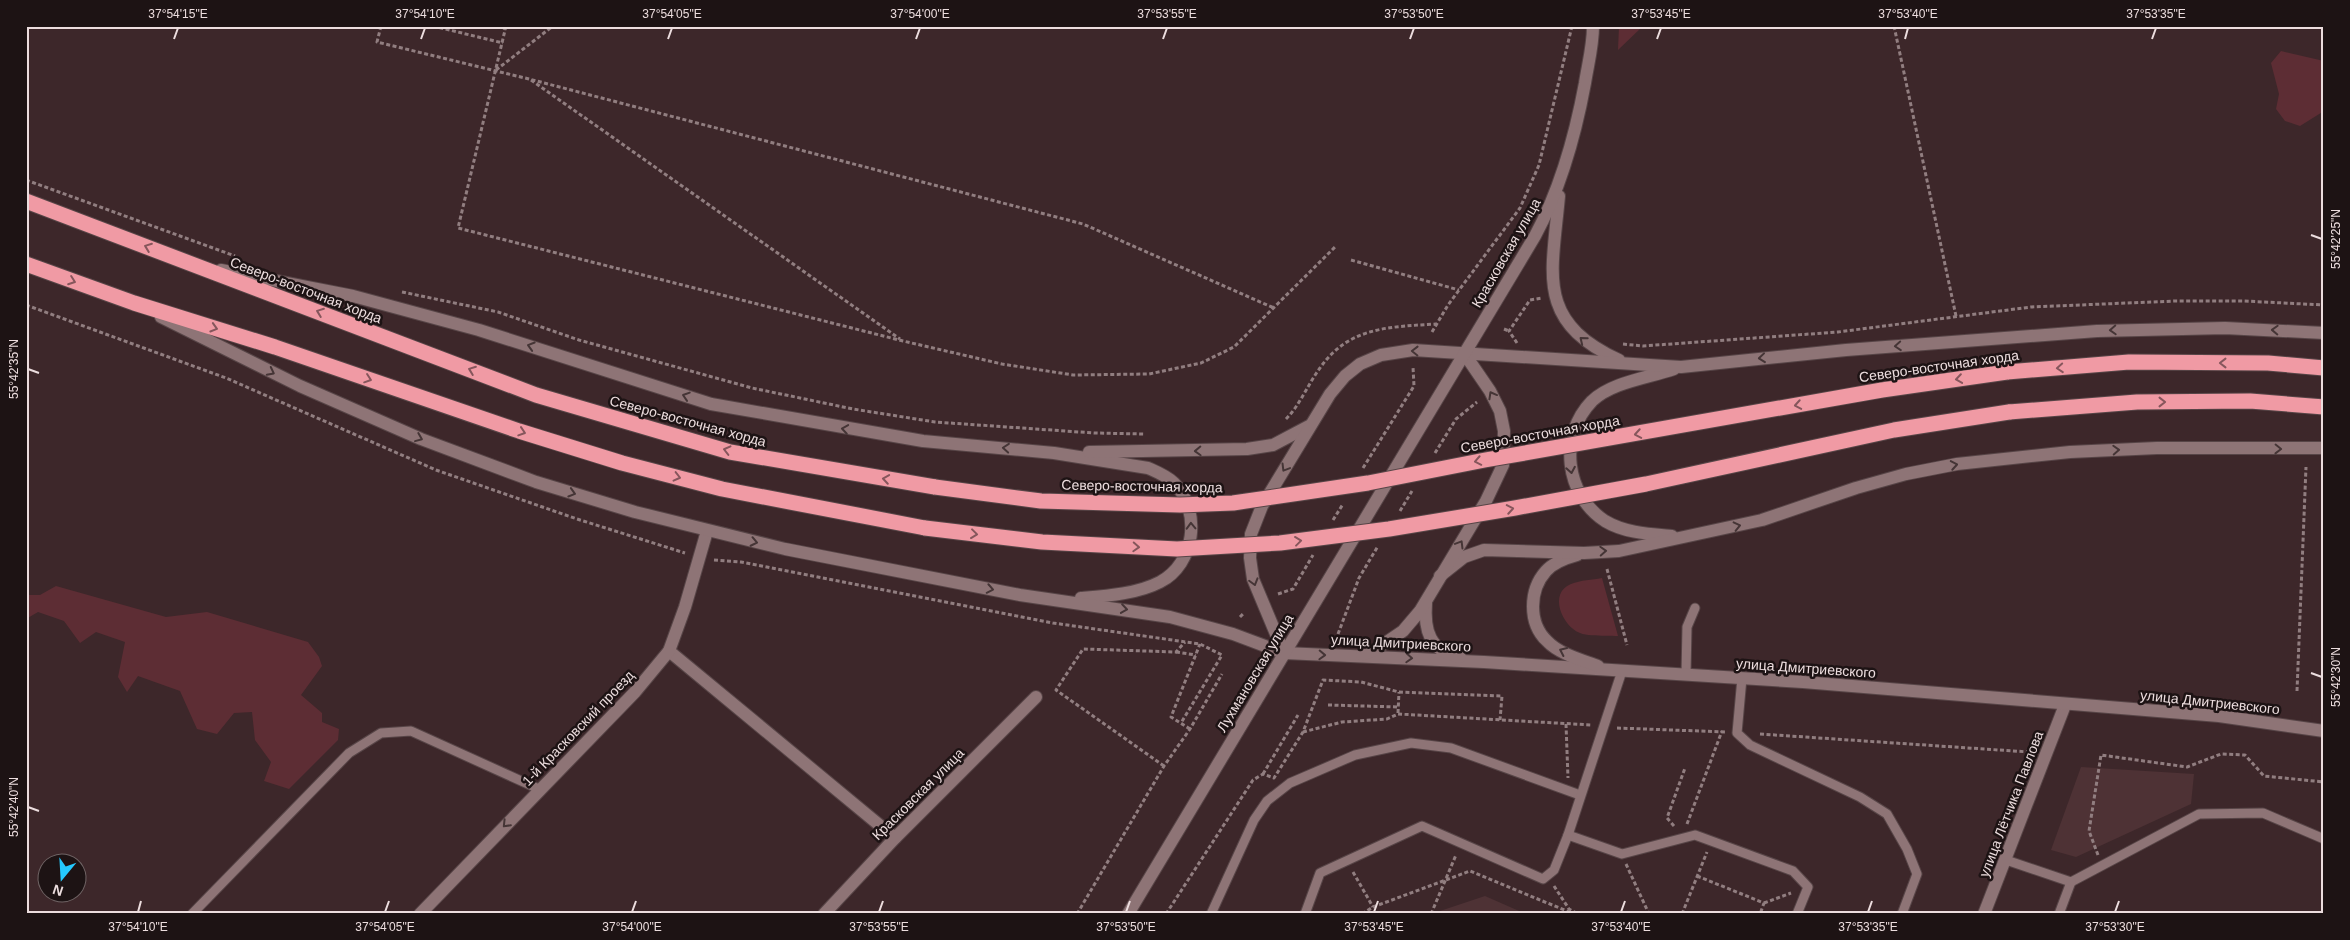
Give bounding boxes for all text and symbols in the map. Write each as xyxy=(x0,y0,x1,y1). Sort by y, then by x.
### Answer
text: 37°54'15"E xyxy=(148,7,208,21)
text: 37°54'10"E xyxy=(395,7,455,21)
text: 37°54'05"E xyxy=(642,7,702,21)
text: 37°54'00"E xyxy=(890,7,950,21)
text: 37°53'55"E xyxy=(1137,7,1197,21)
text: 37°53'50"E xyxy=(1384,7,1444,21)
text: 37°53'45"E xyxy=(1631,7,1691,21)
text: 37°53'40"E xyxy=(1878,7,1938,21)
text: 37°53'35"E xyxy=(2126,7,2186,21)
street label: Красковская улица xyxy=(1468,195,1544,310)
text: 55°42'25"N xyxy=(2329,209,2343,269)
one-way arrow xyxy=(144,243,153,253)
street label: Северо-восточная хорда xyxy=(228,254,384,326)
one-way arrow xyxy=(67,275,76,285)
one-way arrow xyxy=(316,308,325,318)
one-way arrow xyxy=(209,322,217,332)
one-way arrow xyxy=(2108,325,2116,336)
one-way arrow xyxy=(2271,325,2278,335)
one-way arrow xyxy=(1580,338,1589,346)
text: 55°42'35"N xyxy=(7,339,21,399)
one-way arrow xyxy=(1894,341,1902,352)
one-way arrow xyxy=(527,342,536,352)
one-way arrow xyxy=(1411,345,1419,356)
street label: Северо-восточная хорда xyxy=(1858,347,2020,385)
one-way arrow xyxy=(1758,353,1766,364)
one-way arrow xyxy=(2218,358,2226,368)
one-way arrow xyxy=(2056,362,2064,373)
one-way arrow xyxy=(266,366,275,376)
one-way arrow xyxy=(468,366,476,376)
one-way arrow xyxy=(363,373,372,383)
one-way arrow xyxy=(1954,373,1962,384)
one-way arrow xyxy=(1488,391,1498,400)
street label: Северо-восточная хорда xyxy=(608,392,768,450)
one-way arrow xyxy=(682,392,690,402)
one-way arrow xyxy=(2159,397,2167,407)
one-way arrow xyxy=(1794,399,1803,409)
street label: Северо-восточная хорда xyxy=(1459,412,1621,456)
one-way arrow xyxy=(840,424,849,434)
one-way arrow xyxy=(517,426,525,436)
one-way arrow xyxy=(1634,429,1643,439)
one-way arrow xyxy=(414,432,423,443)
one-way arrow xyxy=(1001,443,1009,454)
one-way arrow xyxy=(2274,443,2282,454)
one-way arrow xyxy=(2112,444,2120,455)
one-way arrow xyxy=(722,445,731,456)
one-way arrow xyxy=(1194,445,1202,456)
one-way arrow xyxy=(1474,455,1483,466)
one-way arrow xyxy=(1950,461,1958,471)
one-way arrow xyxy=(1281,462,1291,471)
one-way arrow xyxy=(1566,466,1576,475)
one-way arrow xyxy=(673,472,681,482)
one-way arrow xyxy=(882,475,891,485)
street label: Северо-восточная хорда xyxy=(1061,477,1223,495)
one-way arrow xyxy=(568,488,576,498)
one-way arrow xyxy=(1506,504,1515,514)
one-way arrow xyxy=(1732,521,1741,532)
one-way arrow xyxy=(1186,522,1196,530)
one-way arrow xyxy=(970,528,978,539)
one-way arrow xyxy=(1294,536,1302,547)
one-way arrow xyxy=(750,537,758,547)
one-way arrow xyxy=(1454,540,1463,549)
one-way arrow xyxy=(1132,541,1140,552)
one-way arrow xyxy=(1599,546,1607,557)
one-way arrow xyxy=(1249,577,1259,586)
one-way arrow xyxy=(985,583,994,593)
one-way arrow xyxy=(1120,603,1129,613)
street label: Лухмановская улица xyxy=(1213,611,1297,735)
street label: улица Дмитриевского xyxy=(1331,631,1472,655)
one-way arrow xyxy=(1559,647,1568,658)
text: 55°42'30"N xyxy=(2329,647,2343,707)
one-way arrow xyxy=(1318,649,1326,660)
one-way arrow xyxy=(1405,653,1413,664)
street label: улица Дмитриевского xyxy=(1736,655,1877,681)
street label: 1-й Красковский проезд xyxy=(519,667,637,789)
street label: улица Дмитриевского xyxy=(2140,687,2281,717)
street label: улица Лётчика Павлова xyxy=(1976,729,2046,879)
street label: Красковская улица xyxy=(869,745,967,843)
text: 55°42'40"N xyxy=(7,777,21,837)
one-way arrow xyxy=(503,818,512,827)
north arrow xyxy=(38,852,88,902)
text: N xyxy=(51,881,65,900)
text: 37°54'10"E xyxy=(108,920,168,934)
text: 37°54'05"E xyxy=(355,920,415,934)
text: 37°54'00"E xyxy=(602,920,662,934)
text: 37°53'55"E xyxy=(849,920,909,934)
text: 37°53'50"E xyxy=(1096,920,1156,934)
text: 37°53'45"E xyxy=(1344,920,1404,934)
text: 37°53'40"E xyxy=(1591,920,1651,934)
text: 37°53'35"E xyxy=(1838,920,1898,934)
text: 37°53'30"E xyxy=(2085,920,2145,934)

